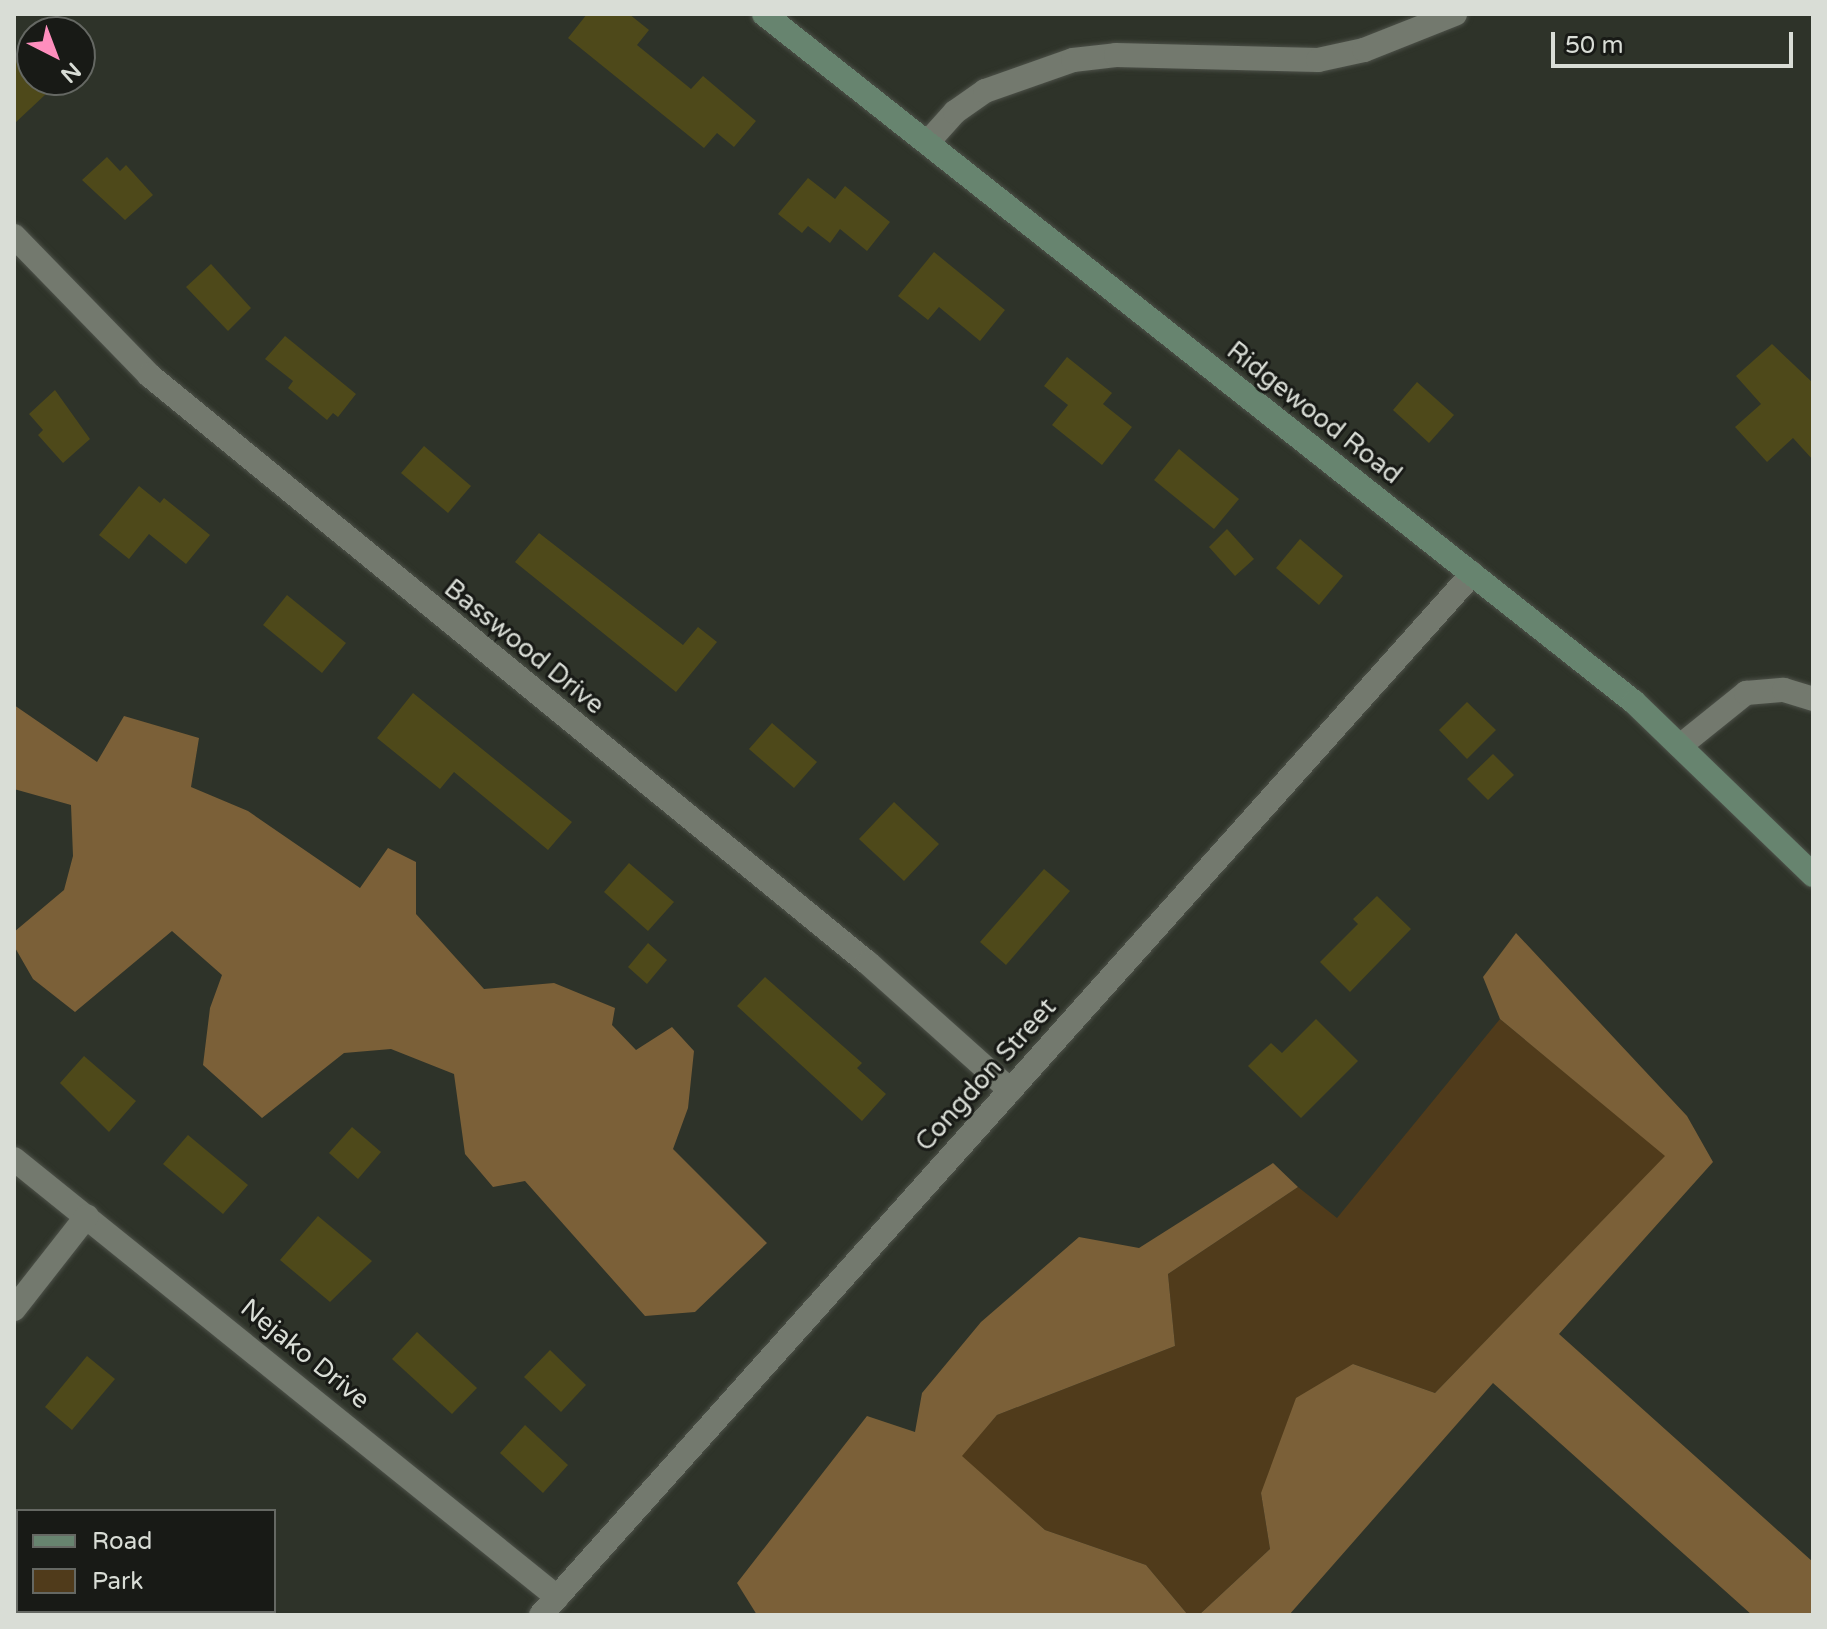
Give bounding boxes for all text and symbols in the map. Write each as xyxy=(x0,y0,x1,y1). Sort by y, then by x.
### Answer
north arrow xyxy=(16,16,96,96)
scale bar xyxy=(1555,16,1797,66)
text: 50 m xyxy=(1565,31,1623,60)
text: N xyxy=(55,57,86,88)
street label: Ridgewood Road xyxy=(1221,335,1407,491)
street label: Basswood Drive xyxy=(438,573,610,721)
street label: Congdon Street xyxy=(909,992,1063,1158)
street label: Nejako Drive xyxy=(234,1292,376,1416)
legend xyxy=(16,1509,276,1613)
text: Road xyxy=(92,1527,152,1556)
text: Park xyxy=(92,1567,143,1596)

